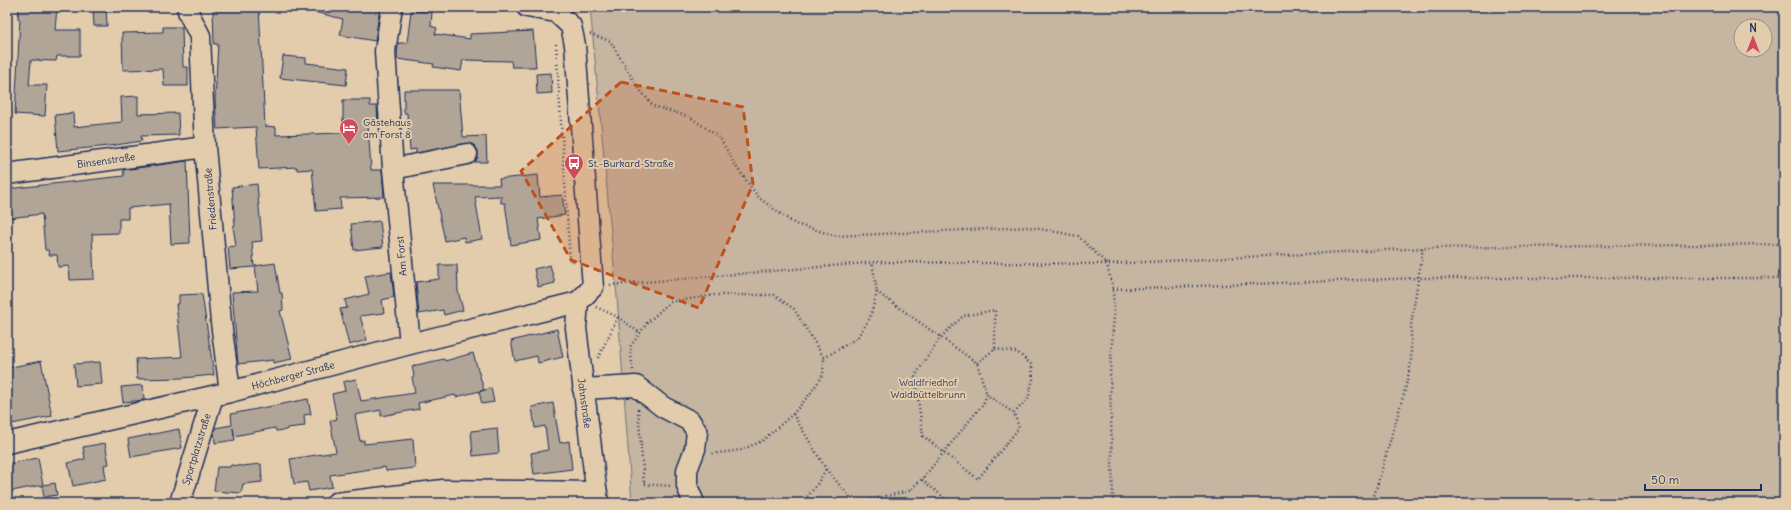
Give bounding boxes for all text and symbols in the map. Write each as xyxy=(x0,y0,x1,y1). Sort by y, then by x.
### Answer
north arrow xyxy=(1733,18,1773,58)
text: N xyxy=(1749,21,1757,35)
place label: Gästehaus am Forst 8 xyxy=(363,116,411,141)
hotel icon: Gästehaus am Forst 8 xyxy=(338,117,360,145)
street label: Binsenstraße xyxy=(76,150,136,171)
bus stop icon: St.-Burkard-Straße xyxy=(563,152,585,180)
place label: St.-Burkard-Straße xyxy=(588,157,673,170)
street label: Friedenstraße xyxy=(201,167,220,231)
street label: Am Forst xyxy=(393,235,410,277)
street label: Höchberger Straße xyxy=(250,358,336,393)
park label: Waldfriedhof Waldbüttelbrunn xyxy=(890,376,966,401)
street label: Jahnstraße xyxy=(575,377,594,429)
street label: Sportplatzstraße xyxy=(179,412,214,487)
scale bar xyxy=(1645,466,1761,492)
text: 50 m xyxy=(1651,472,1680,487)

